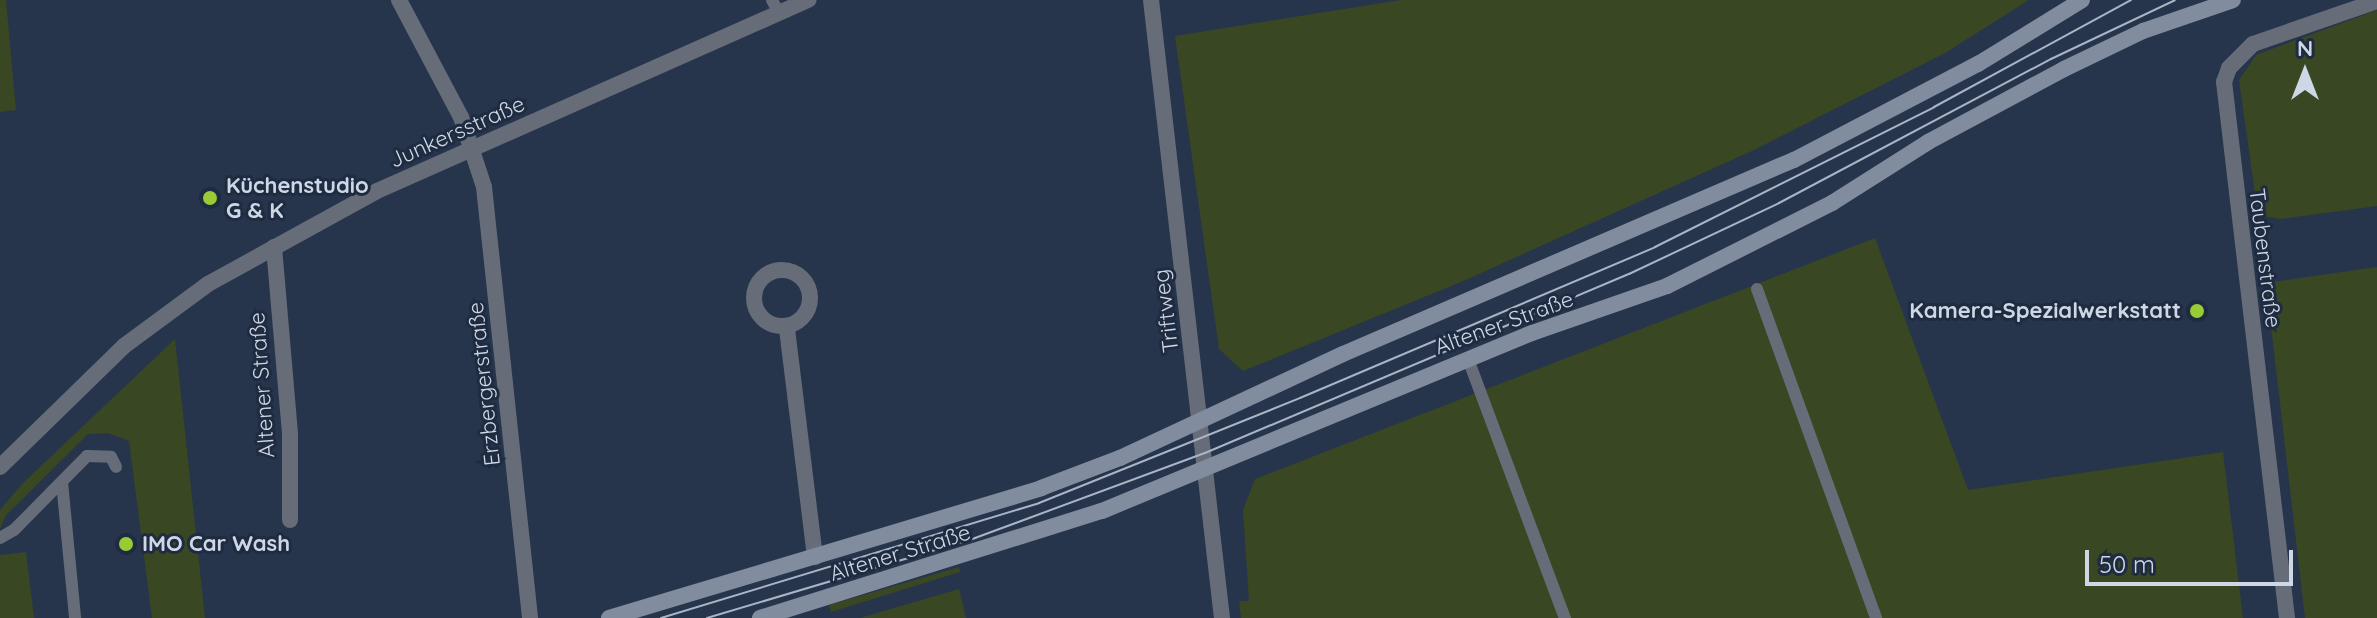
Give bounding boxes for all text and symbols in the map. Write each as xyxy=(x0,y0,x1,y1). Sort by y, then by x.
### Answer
north arrow xyxy=(2265,32,2345,112)
text: N xyxy=(2297,34,2313,62)
street label: Junkersstraße xyxy=(385,90,529,174)
place label: Küchenstudio G & K xyxy=(226,172,369,224)
street label: Taubenstraße xyxy=(2243,187,2287,329)
marker: Küchenstudio G & K xyxy=(201,189,219,207)
street label: Triftweg xyxy=(1148,268,1184,354)
street label: Altener Straße xyxy=(1431,286,1577,360)
place label: Kamera-Spezialwerkstatt xyxy=(1909,298,2181,324)
street label: Erzbergerstraße xyxy=(462,301,506,467)
marker: Kamera-Spezialwerkstatt xyxy=(2188,302,2206,320)
street label: Altener Straße xyxy=(244,311,280,459)
street label: Altener Straße xyxy=(826,519,974,587)
place label: IMO Car Wash xyxy=(142,531,290,557)
scale bar xyxy=(2089,534,2297,584)
marker: IMO Car Wash xyxy=(117,535,135,553)
text: 50 m xyxy=(2099,549,2155,579)

